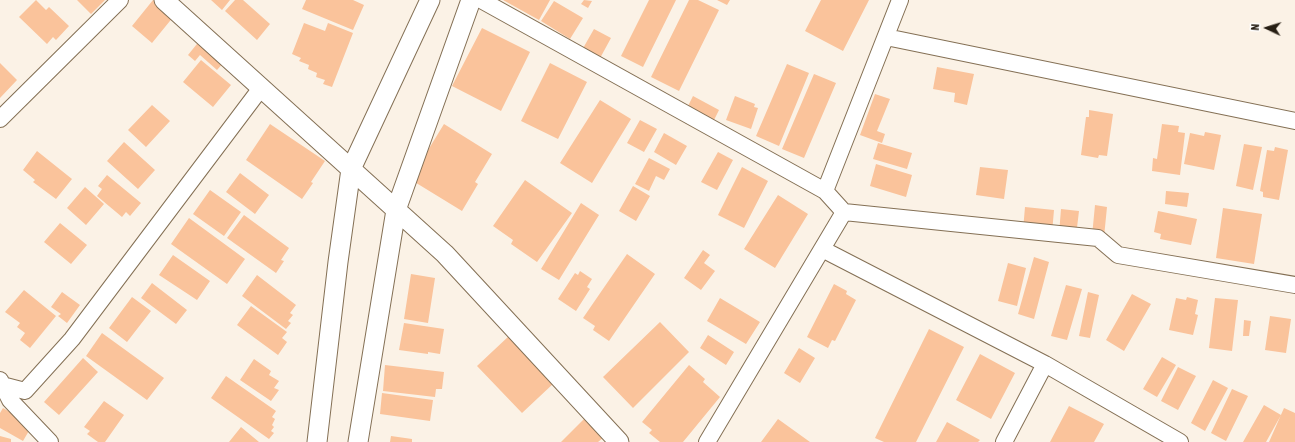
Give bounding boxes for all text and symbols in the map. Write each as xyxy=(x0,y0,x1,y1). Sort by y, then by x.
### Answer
north arrow xyxy=(1247,8,1287,48)
text: N xyxy=(1249,24,1261,31)

